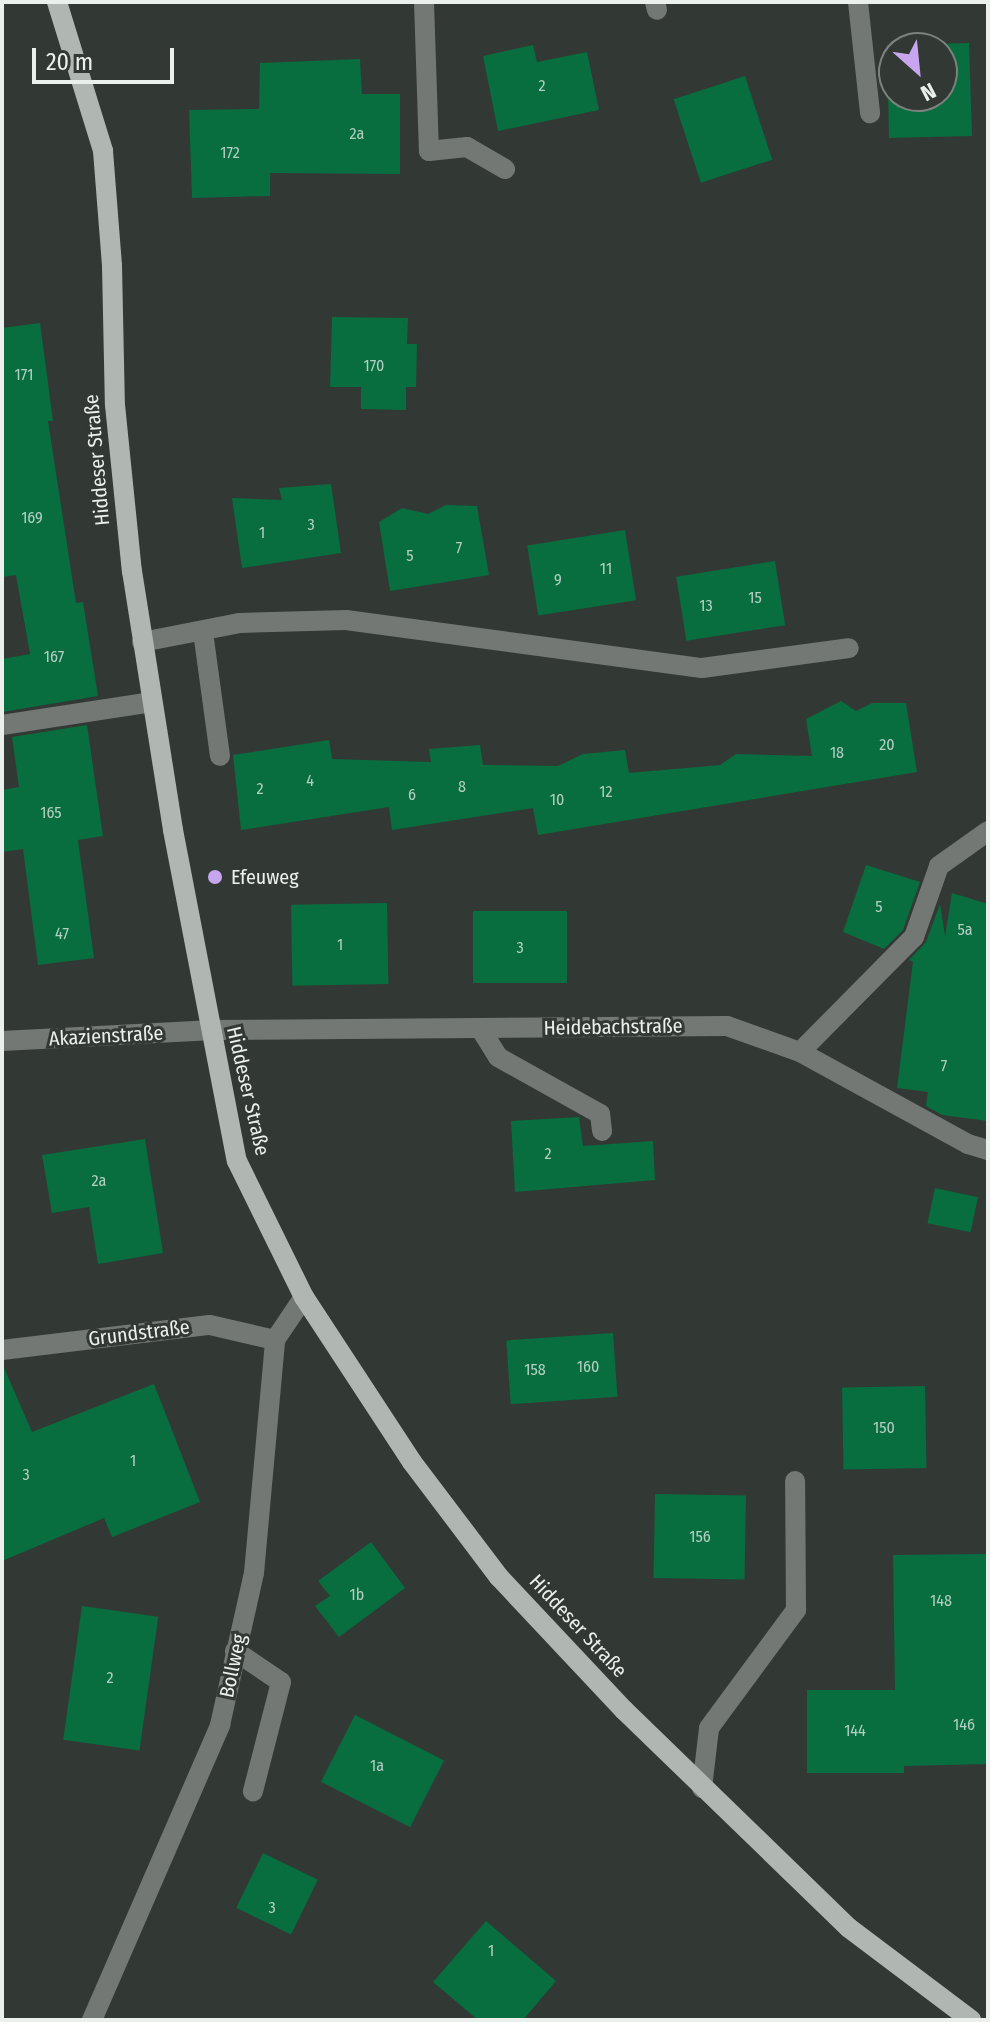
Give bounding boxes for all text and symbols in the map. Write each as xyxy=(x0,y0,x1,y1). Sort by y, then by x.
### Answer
scale bar xyxy=(36,32,178,82)
north arrow xyxy=(878,32,958,112)
text: 20 m xyxy=(46,48,93,76)
house number: 2 xyxy=(538,76,546,96)
text: N xyxy=(916,77,940,107)
house number: 2a xyxy=(350,124,364,144)
house number: 172 xyxy=(220,143,240,163)
house number: 170 xyxy=(364,356,384,376)
house number: 171 xyxy=(15,365,33,385)
street label: Hiddeser Straße xyxy=(79,393,115,527)
house number: 169 xyxy=(21,508,43,528)
house number: 3 xyxy=(307,515,315,535)
house number: 1 xyxy=(259,523,265,543)
house number: 7 xyxy=(456,538,462,558)
house number: 5 xyxy=(406,546,414,566)
house number: 11 xyxy=(600,559,612,579)
house number: 9 xyxy=(554,570,562,590)
house number: 15 xyxy=(748,588,762,608)
house number: 13 xyxy=(699,596,713,616)
house number: 167 xyxy=(44,647,64,667)
house number: 20 xyxy=(879,735,895,755)
house number: 18 xyxy=(830,743,844,763)
house number: 4 xyxy=(306,771,314,791)
house number: 8 xyxy=(458,777,466,797)
house number: 2 xyxy=(256,779,264,799)
house number: 12 xyxy=(599,782,613,802)
house number: 6 xyxy=(408,785,416,805)
house number: 10 xyxy=(550,790,564,810)
house number: 165 xyxy=(40,803,62,823)
place label: Efeuweg xyxy=(231,865,299,889)
marker: Efeuweg xyxy=(206,868,224,886)
house number: 5 xyxy=(875,897,883,917)
house number: 5a xyxy=(957,920,973,940)
house number: 47 xyxy=(55,924,69,944)
house number: 1 xyxy=(337,935,343,955)
house number: 3 xyxy=(516,938,524,958)
street label: Heidebachstraße xyxy=(543,1014,683,1040)
street label: Akazienstraße xyxy=(48,1021,164,1051)
street label: Hiddeser Straße xyxy=(221,1024,275,1158)
house number: 7 xyxy=(941,1056,947,1076)
house number: 2 xyxy=(544,1144,552,1164)
house number: 2a xyxy=(92,1171,106,1191)
street label: Grundstraße xyxy=(87,1315,191,1351)
house number: 160 xyxy=(577,1357,599,1377)
house number: 158 xyxy=(524,1360,546,1380)
house number: 150 xyxy=(873,1418,895,1438)
house number: 1 xyxy=(130,1451,136,1471)
house number: 3 xyxy=(22,1465,30,1485)
house number: 156 xyxy=(689,1527,711,1547)
street label: Hiddeser Straße xyxy=(524,1570,632,1682)
house number: 1b xyxy=(350,1585,364,1605)
house number: 148 xyxy=(930,1591,952,1611)
street label: Bollweg xyxy=(215,1632,251,1700)
house number: 2 xyxy=(106,1668,114,1688)
house number: 146 xyxy=(953,1715,975,1735)
house number: 144 xyxy=(844,1721,866,1741)
house number: 1a xyxy=(370,1756,384,1776)
house number: 3 xyxy=(268,1898,276,1918)
house number: 1 xyxy=(488,1941,494,1961)

